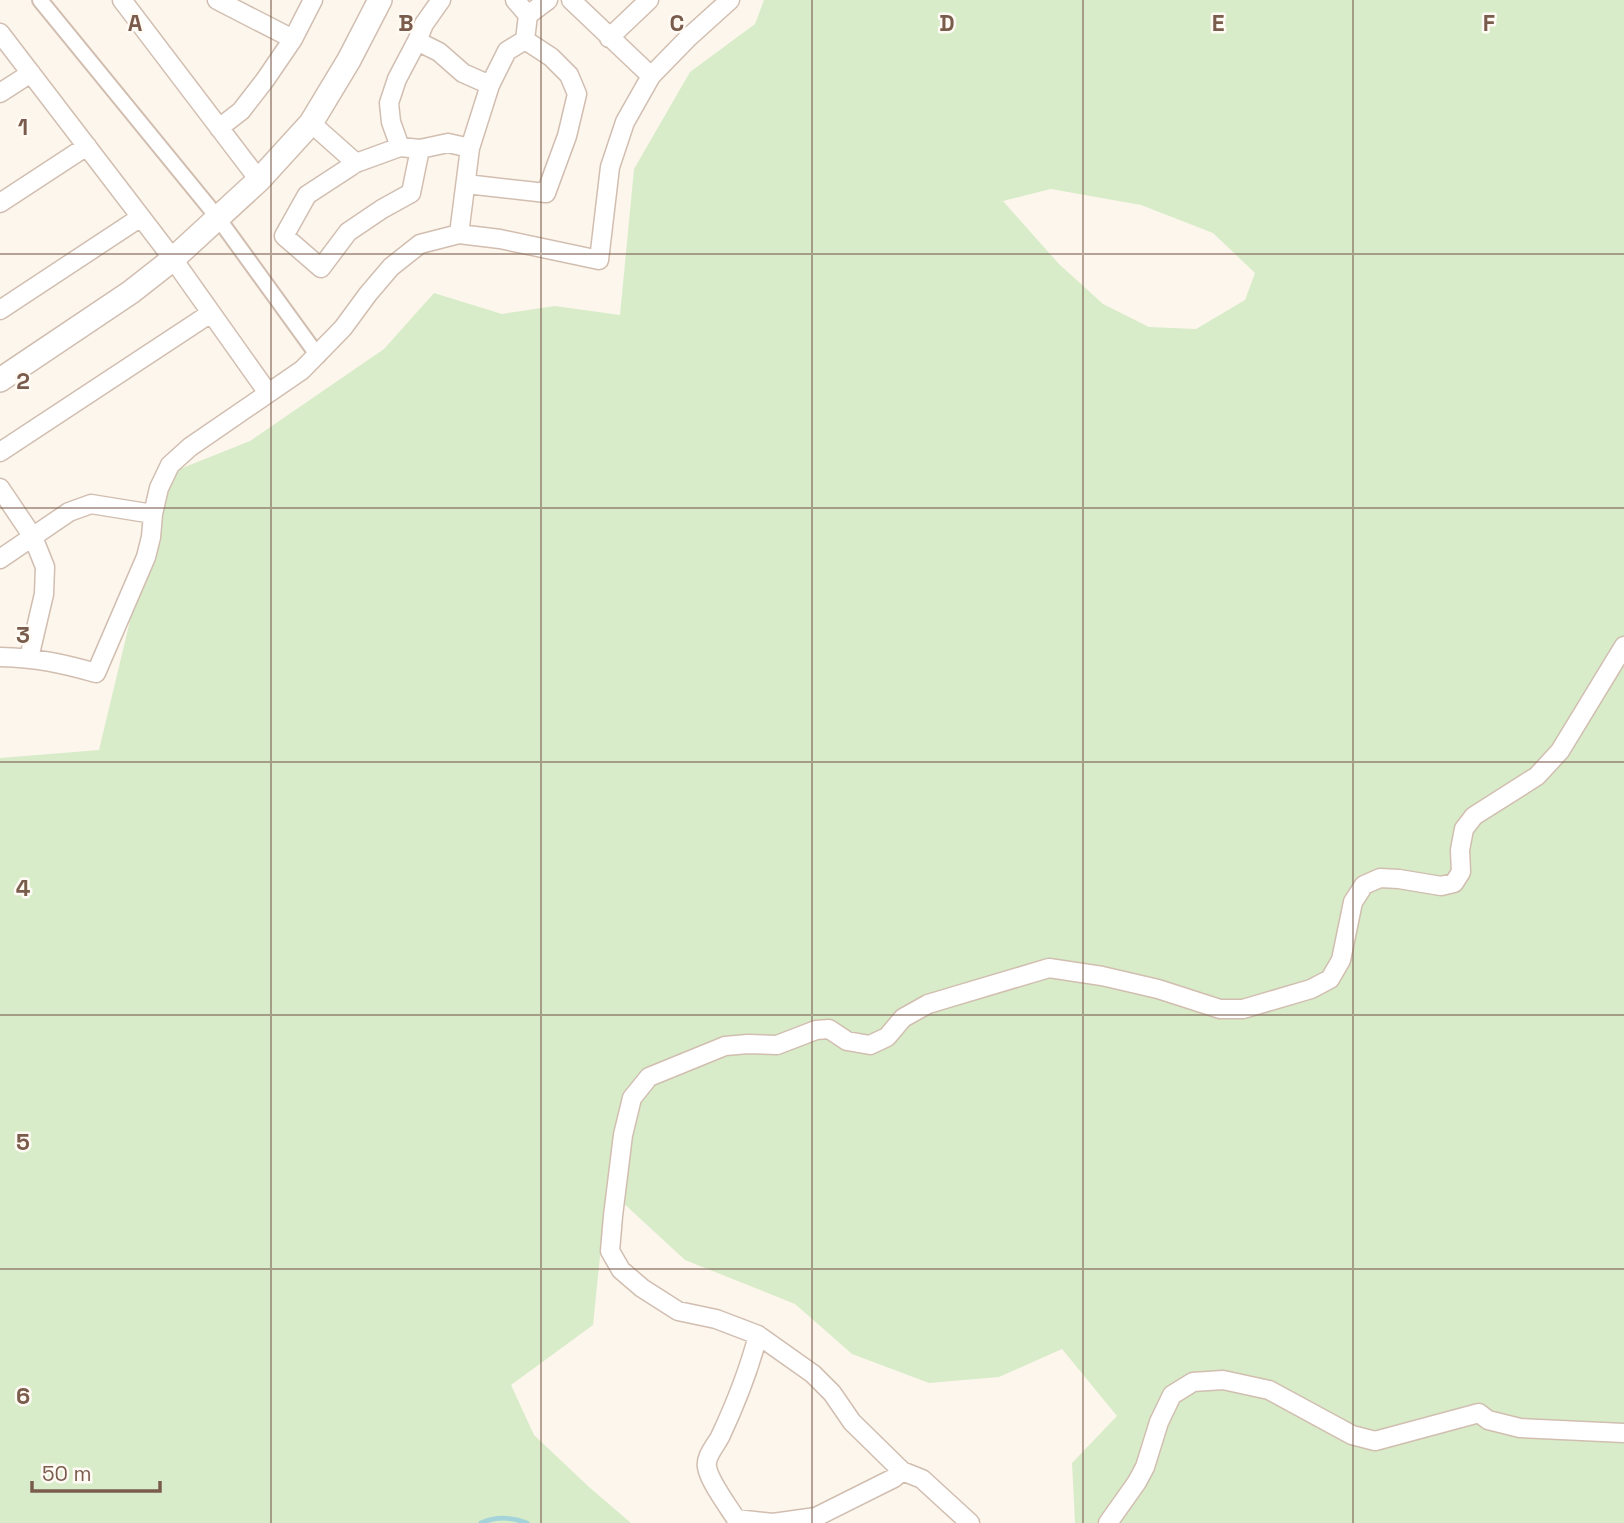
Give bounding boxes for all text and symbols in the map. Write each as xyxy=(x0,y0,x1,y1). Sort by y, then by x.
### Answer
text: A xyxy=(128,8,143,38)
text: B xyxy=(398,8,414,38)
text: C xyxy=(670,8,684,38)
text: D xyxy=(939,8,955,38)
text: E xyxy=(1212,8,1224,38)
text: F xyxy=(1483,8,1495,38)
text: 1 xyxy=(18,112,28,142)
text: 2 xyxy=(16,366,30,396)
text: 3 xyxy=(16,620,30,650)
text: 4 xyxy=(16,873,31,903)
text: 5 xyxy=(16,1127,30,1157)
text: 6 xyxy=(16,1381,30,1411)
scale bar xyxy=(32,1450,159,1494)
text: 50 m xyxy=(42,1460,92,1487)

